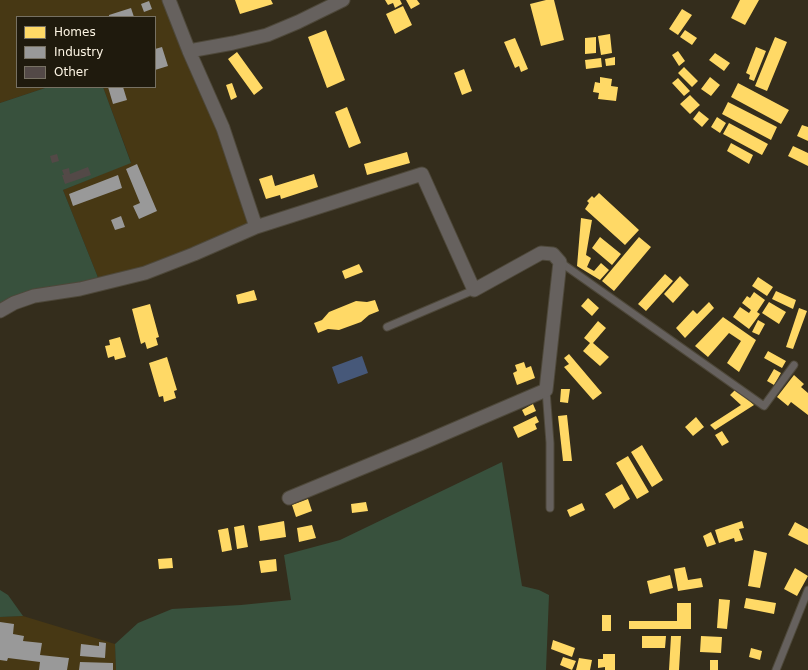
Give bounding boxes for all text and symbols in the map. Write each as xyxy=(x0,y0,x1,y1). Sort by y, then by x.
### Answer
legend xyxy=(16,16,156,88)
text: Homes xyxy=(54,25,96,39)
text: Industry xyxy=(54,45,103,59)
text: Other xyxy=(54,65,88,79)

